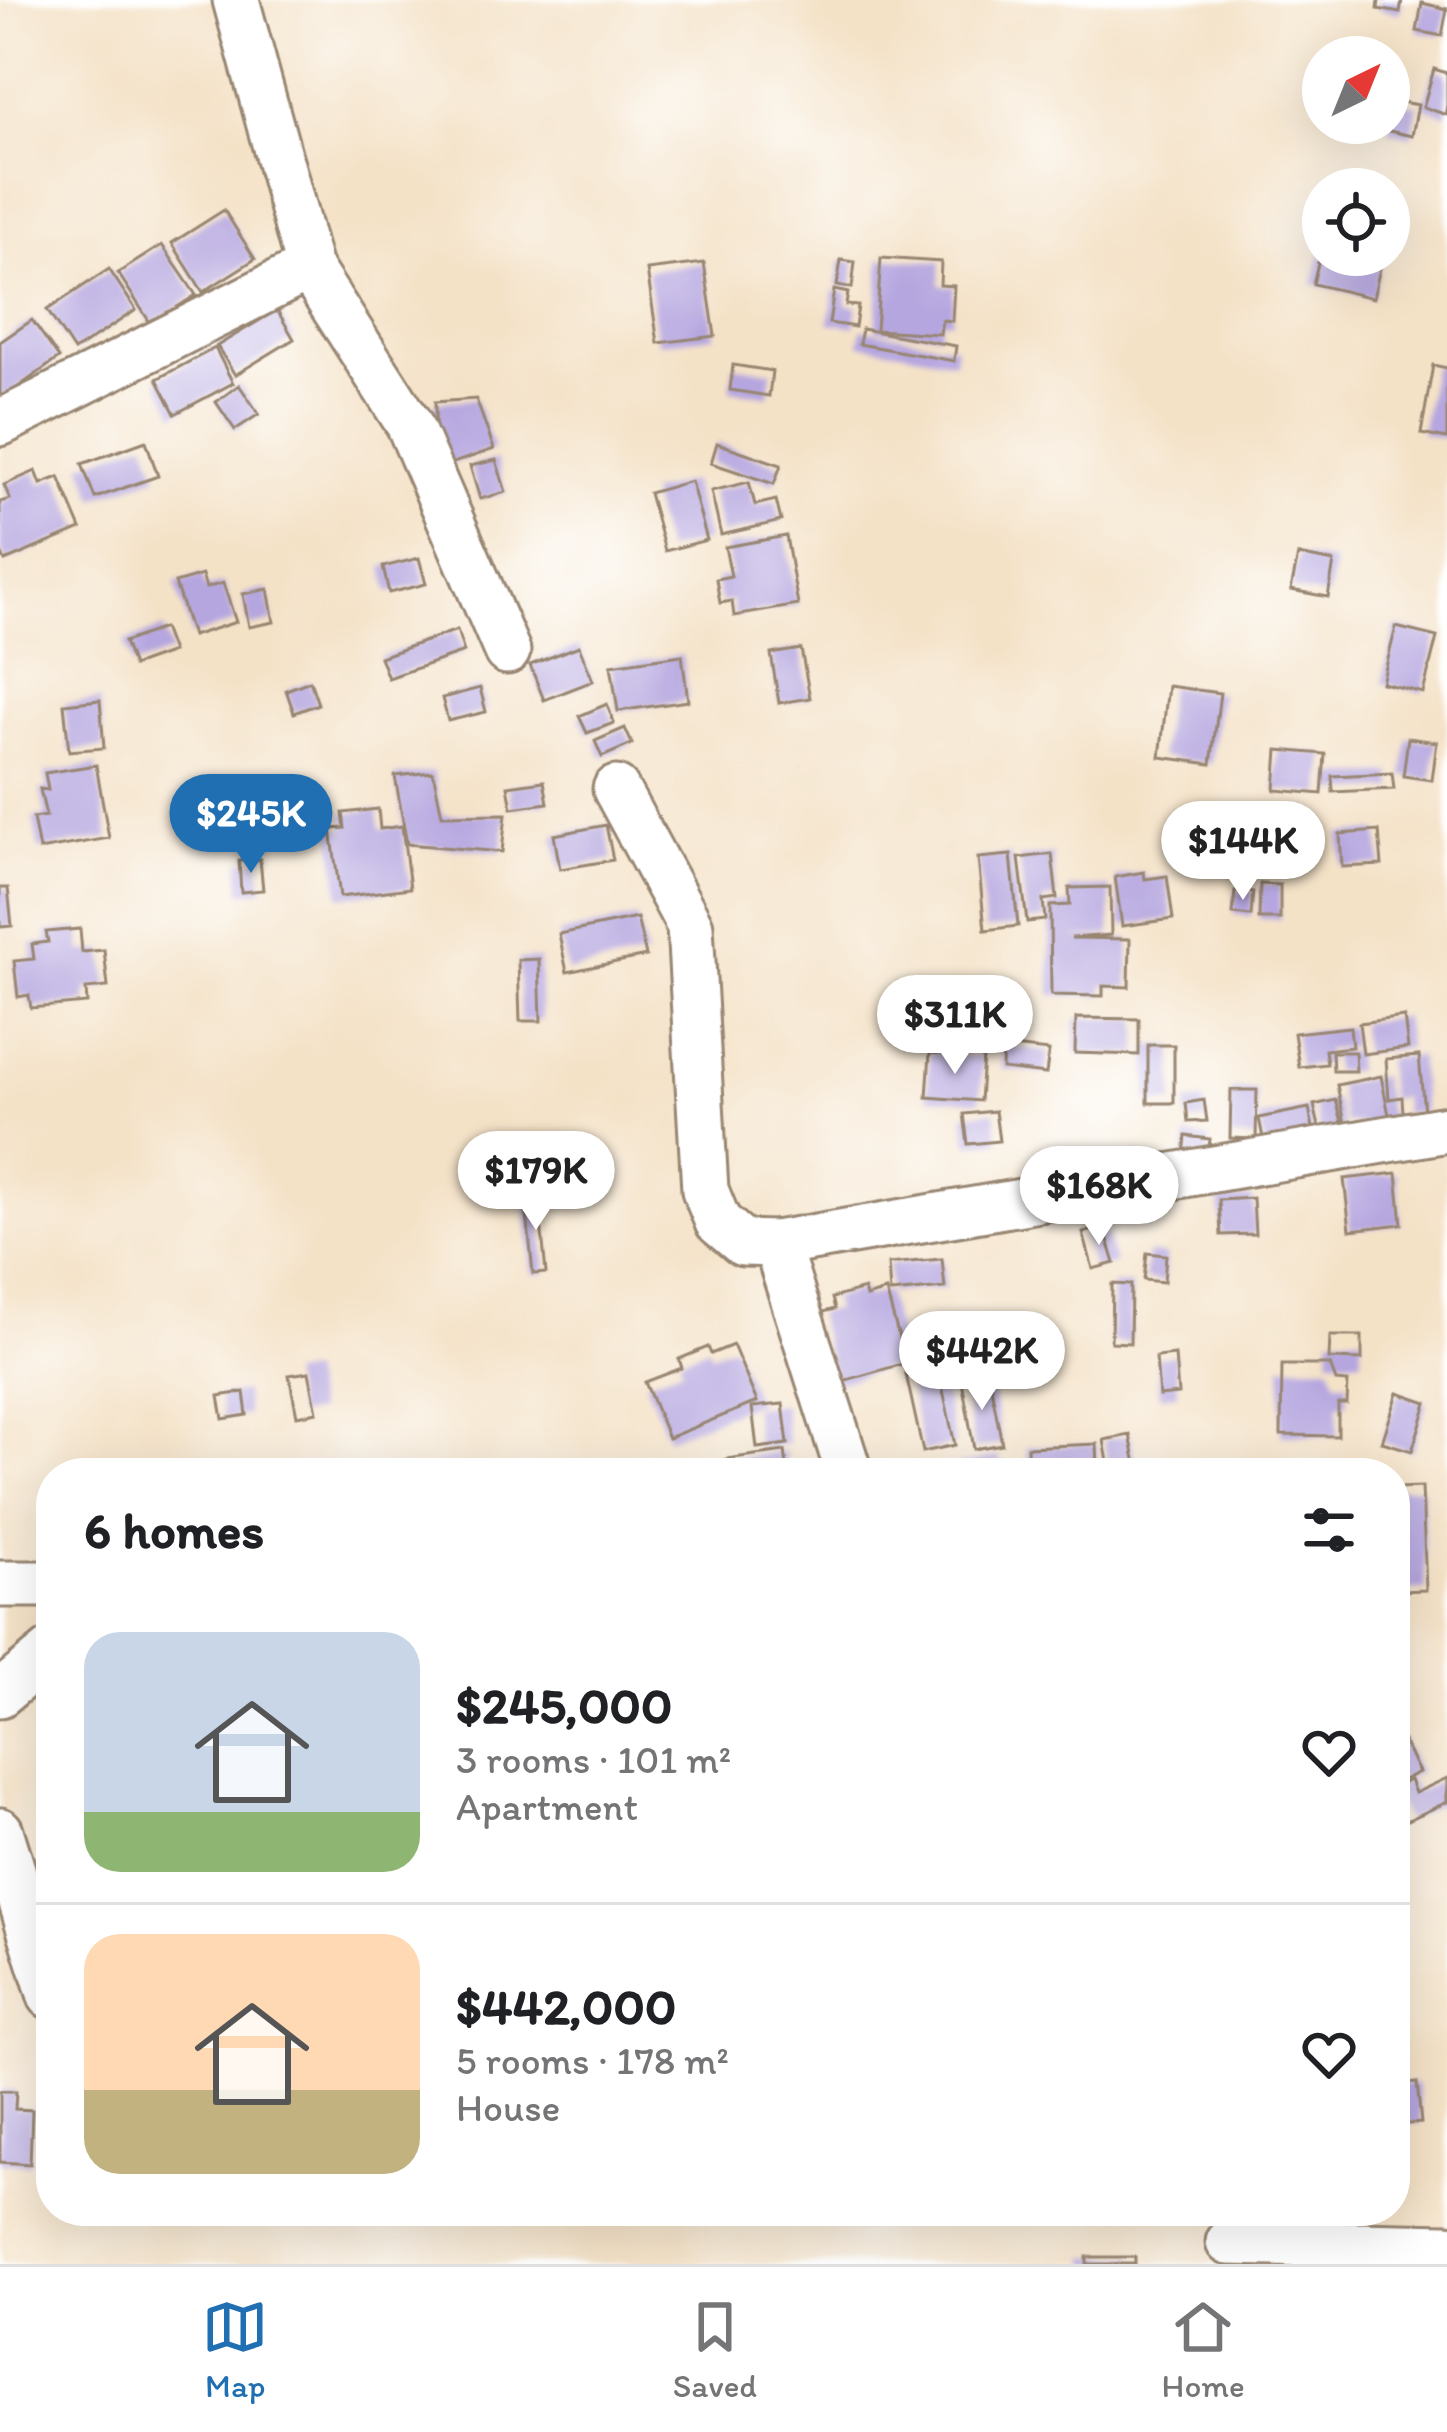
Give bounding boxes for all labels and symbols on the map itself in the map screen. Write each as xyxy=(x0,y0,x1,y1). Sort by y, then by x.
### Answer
north arrow xyxy=(1302,36,1410,144)
pin: $245K xyxy=(167,774,335,876)
pin: $144K xyxy=(1159,801,1327,903)
pin: $311K xyxy=(871,975,1039,1077)
pin: $179K xyxy=(452,1131,620,1233)
pin: $168K xyxy=(1015,1146,1183,1248)
pin: $442K xyxy=(898,1311,1066,1413)

